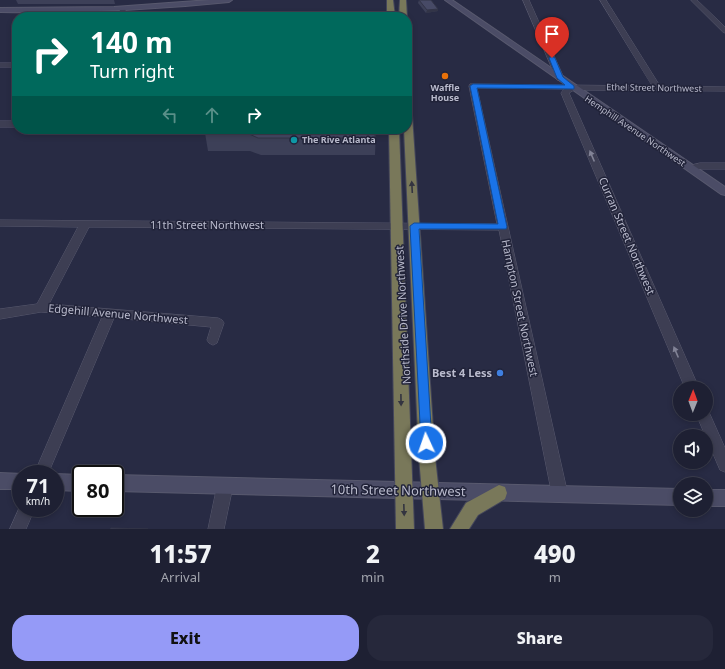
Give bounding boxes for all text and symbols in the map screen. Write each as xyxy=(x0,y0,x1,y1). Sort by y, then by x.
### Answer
pin xyxy=(535,17,569,58)
text: 140 m xyxy=(90,23,173,61)
icon: arrive xyxy=(541,23,563,45)
icon: right xyxy=(24,28,76,80)
text: Turn right xyxy=(90,59,174,83)
marker: Waffle House xyxy=(440,71,450,81)
street label: Ethel Street Northwest xyxy=(606,80,703,95)
place label: Waffle House xyxy=(431,81,460,104)
street label: Hemphill Avenue Northwest xyxy=(582,92,689,170)
icon: left xyxy=(159,104,181,126)
icon: ahead xyxy=(201,104,223,126)
icon: right xyxy=(243,104,265,126)
place label: The Rive Atlanta xyxy=(302,133,376,146)
marker: The Rive Atlanta xyxy=(289,135,299,145)
one-way arrow xyxy=(589,150,595,161)
street label: Curran Street Northwest xyxy=(596,175,659,297)
one-way arrow xyxy=(409,180,415,193)
street label: 11th Street Northwest xyxy=(150,217,264,232)
street label: Hampton Street Northwest xyxy=(499,238,542,378)
street label: Northside Drive Northwest xyxy=(391,245,414,385)
street label: Edgehill Avenue Northwest xyxy=(48,300,188,327)
one-way arrow xyxy=(673,346,679,358)
place label: Best 4 Less xyxy=(432,365,492,380)
marker: Best 4 Less xyxy=(495,368,505,378)
north arrow xyxy=(673,381,713,421)
map controls xyxy=(673,381,713,517)
one-way arrow xyxy=(398,394,404,407)
position arrow xyxy=(405,422,447,464)
button: sound xyxy=(673,429,713,469)
speed limit sign: 80 xyxy=(72,465,124,517)
text: 71 xyxy=(27,472,49,499)
button: layers xyxy=(673,477,713,517)
street label: 10th Street Northwest xyxy=(330,480,466,500)
text: km/h xyxy=(26,494,50,508)
one-way arrow xyxy=(401,504,407,517)
text: 11:57 xyxy=(149,537,212,570)
text: 2 xyxy=(366,537,380,570)
text: 490 xyxy=(534,537,576,570)
text: Arrival xyxy=(161,568,200,586)
text: min xyxy=(361,568,385,586)
text: m xyxy=(549,568,561,586)
button: Exit xyxy=(12,615,359,661)
button: Share xyxy=(367,615,713,661)

